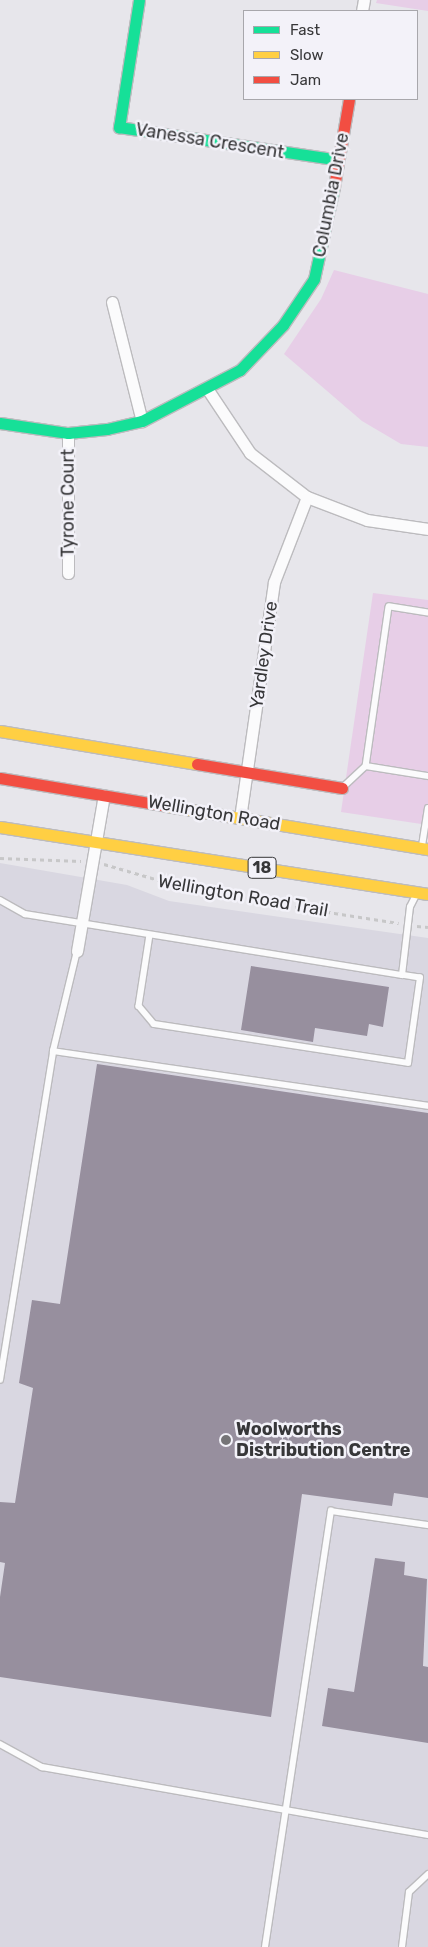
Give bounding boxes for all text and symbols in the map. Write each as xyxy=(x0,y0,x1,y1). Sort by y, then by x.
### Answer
legend xyxy=(243,10,418,100)
text: Fast xyxy=(290,21,320,39)
text: Slow xyxy=(290,46,323,64)
text: Jam xyxy=(290,71,321,89)
street label: Vanessa Crescent xyxy=(134,119,286,163)
street label: Columbia Drive xyxy=(308,131,354,259)
street label: Tyrone Court xyxy=(57,449,79,557)
street label: Yardley Drive xyxy=(246,600,282,710)
street label: Wellington Road xyxy=(146,791,282,835)
road number: 18 xyxy=(247,854,277,881)
street label: Wellington Road Trail xyxy=(156,870,330,922)
place label: Woolworths Distribution Centre xyxy=(236,1419,411,1462)
marker: Woolworths Distribution Centre xyxy=(220,1434,232,1446)

